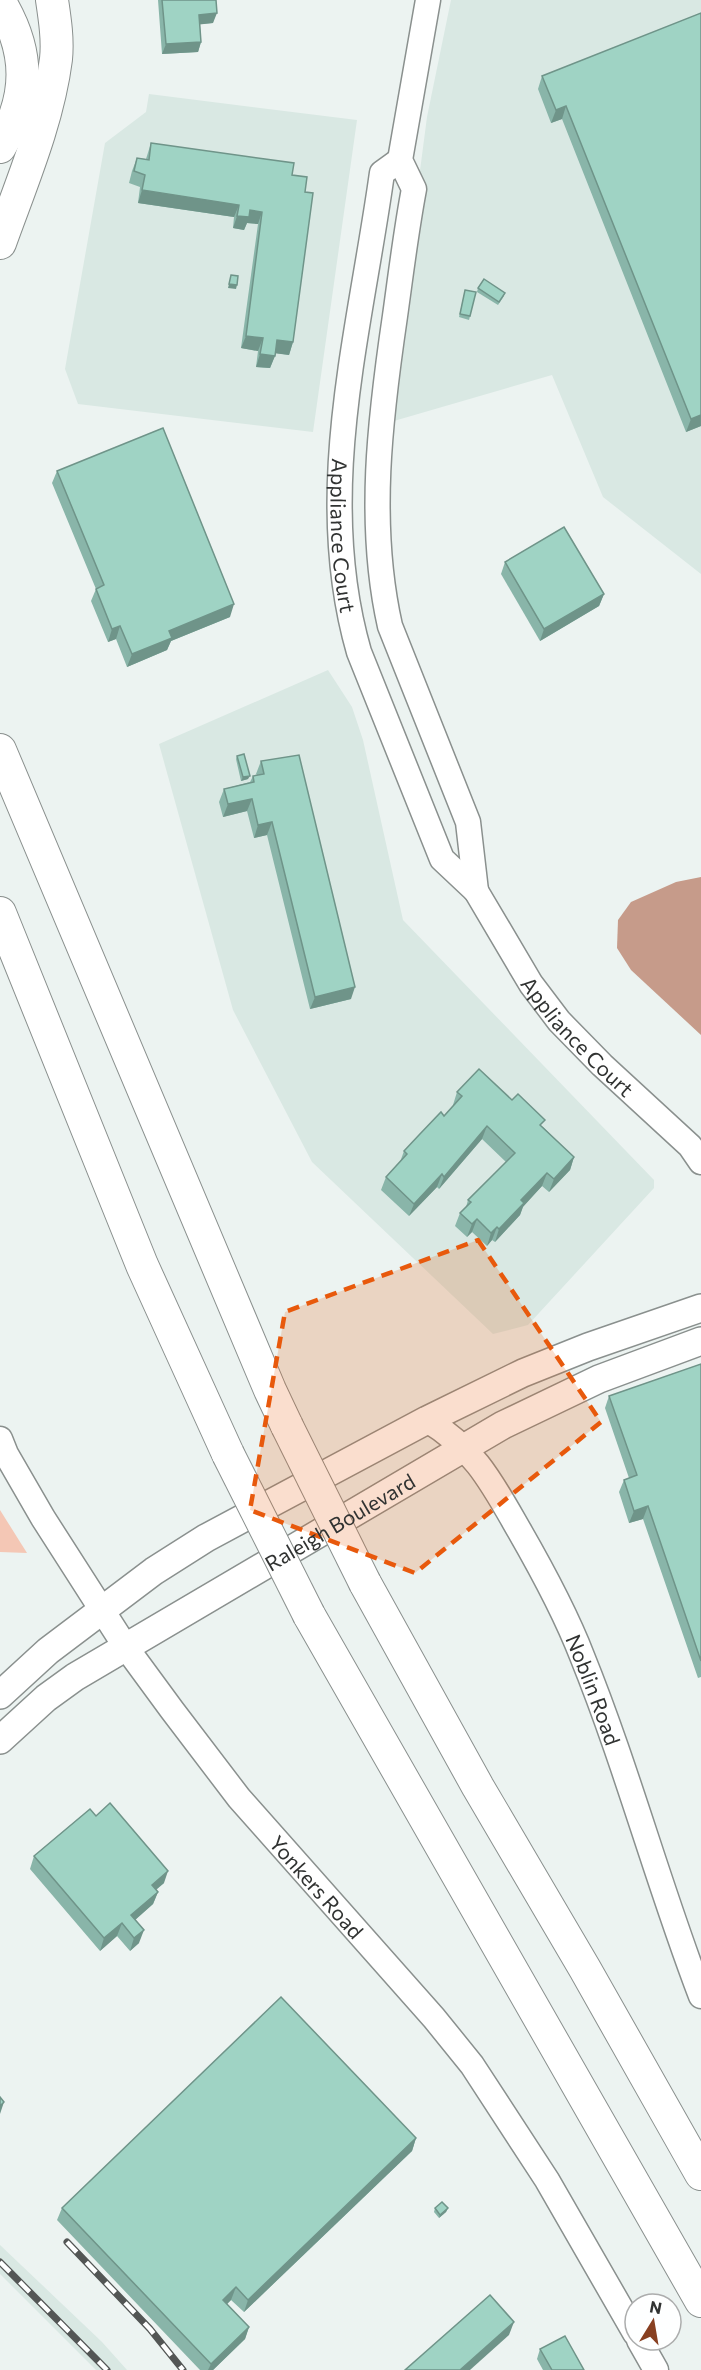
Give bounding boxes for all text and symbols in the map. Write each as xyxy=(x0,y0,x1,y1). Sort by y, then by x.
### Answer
street label: Appliance Court xyxy=(327,458,362,615)
street label: Appliance Court xyxy=(517,971,639,1101)
street label: Raleigh Boulevard xyxy=(260,1467,419,1575)
street label: Noblin Road xyxy=(562,1630,627,1748)
street label: Yonkers Road xyxy=(265,1830,369,1943)
north arrow xyxy=(623,2292,683,2352)
text: N xyxy=(648,2296,664,2317)

